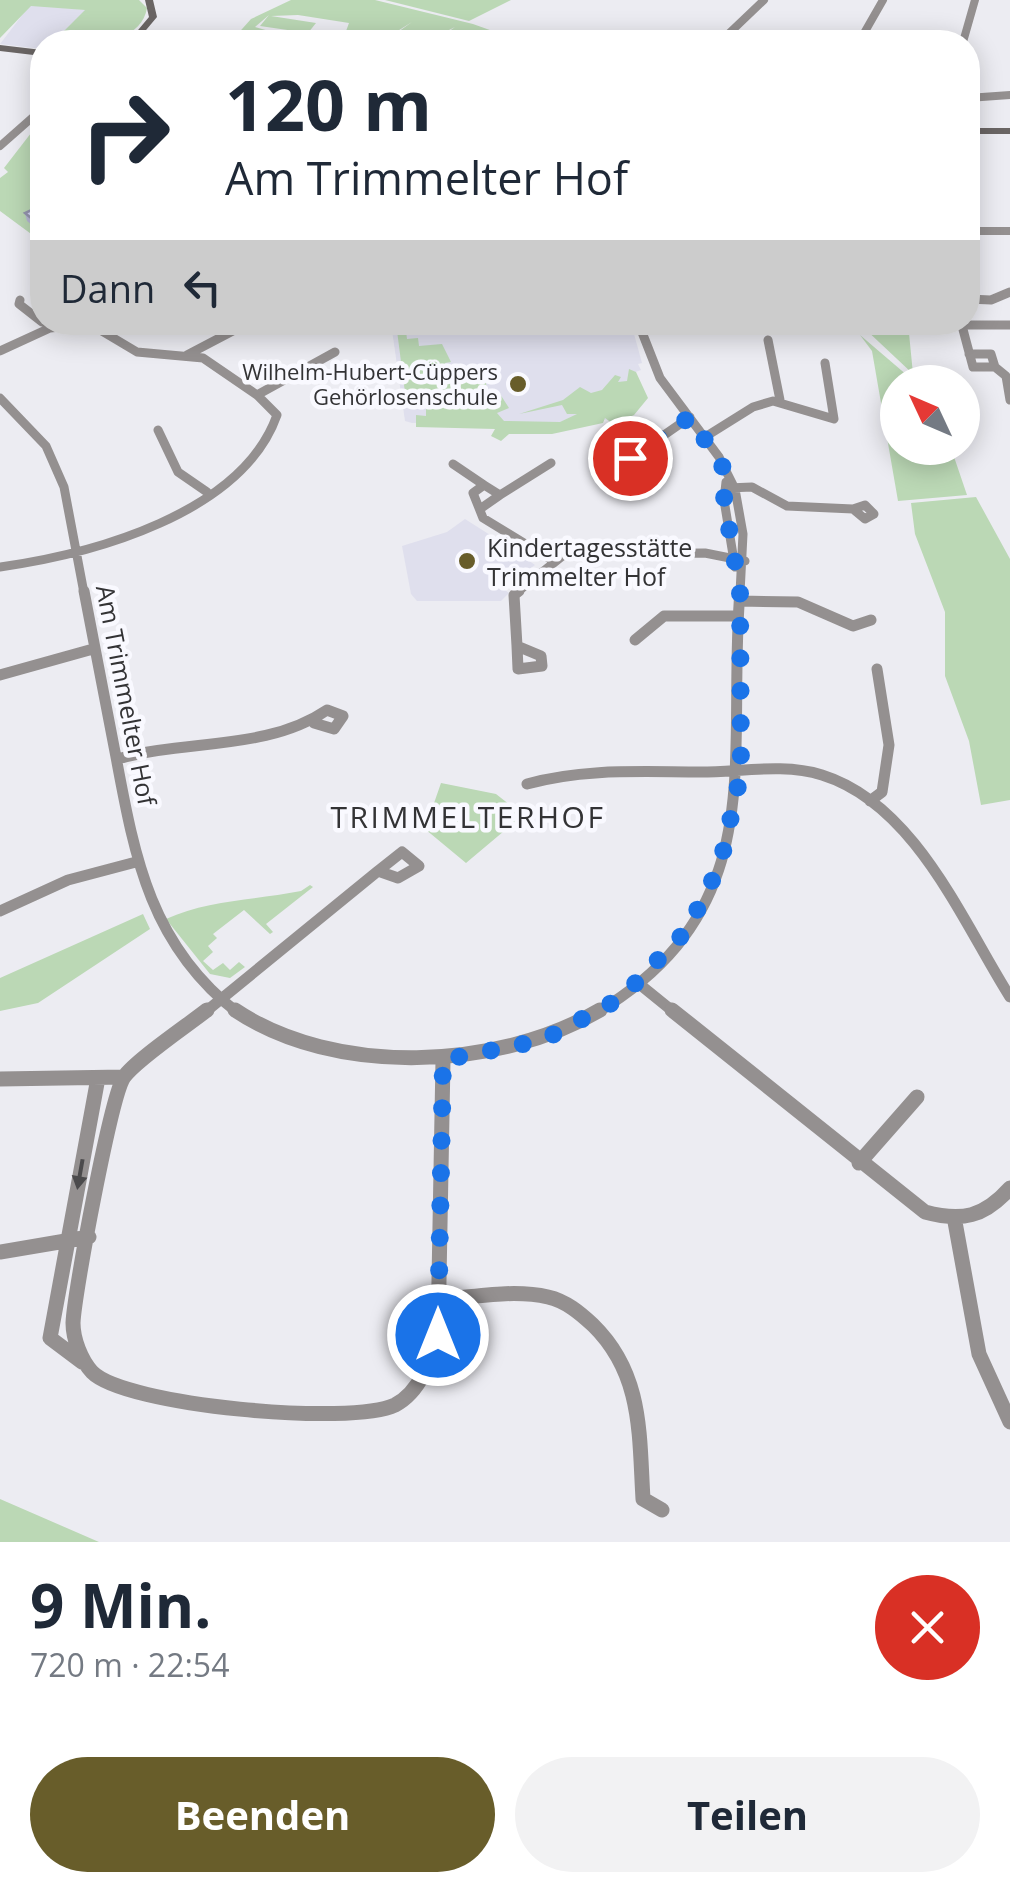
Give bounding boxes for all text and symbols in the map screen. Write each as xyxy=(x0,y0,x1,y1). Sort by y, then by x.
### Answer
text: 120 m xyxy=(225,56,432,152)
icon: right xyxy=(60,70,190,200)
text: Am Trimmelter Hof xyxy=(225,147,628,208)
icon: left xyxy=(175,260,230,315)
text: Dann xyxy=(60,262,155,314)
place label: Wilhelm-Hubert-Cüppers Gehörlosenschule xyxy=(242,356,498,411)
north arrow xyxy=(880,365,980,465)
map controls xyxy=(880,365,980,465)
marker: Wilhelm-Hubert-Cüppers Gehörlosenschule xyxy=(507,373,529,395)
pin xyxy=(588,416,673,501)
icon: arrive xyxy=(603,431,658,486)
place label: Kindertagesstätte Trimmelter Hof xyxy=(487,530,692,593)
marker: Kindertagesstätte Trimmelter Hof xyxy=(456,550,478,572)
street label: Am Trimmelter Hof xyxy=(89,582,165,810)
district label: TRIMMELTERHOF xyxy=(331,796,605,837)
one-way arrow xyxy=(72,1158,88,1189)
position arrow xyxy=(386,1283,490,1387)
text: 9 Min. xyxy=(30,1564,211,1646)
button: close xyxy=(875,1575,980,1680)
text: 720 m · 22:54 xyxy=(30,1643,229,1686)
button: Beenden xyxy=(30,1757,495,1872)
button: Teilen xyxy=(515,1757,980,1872)

